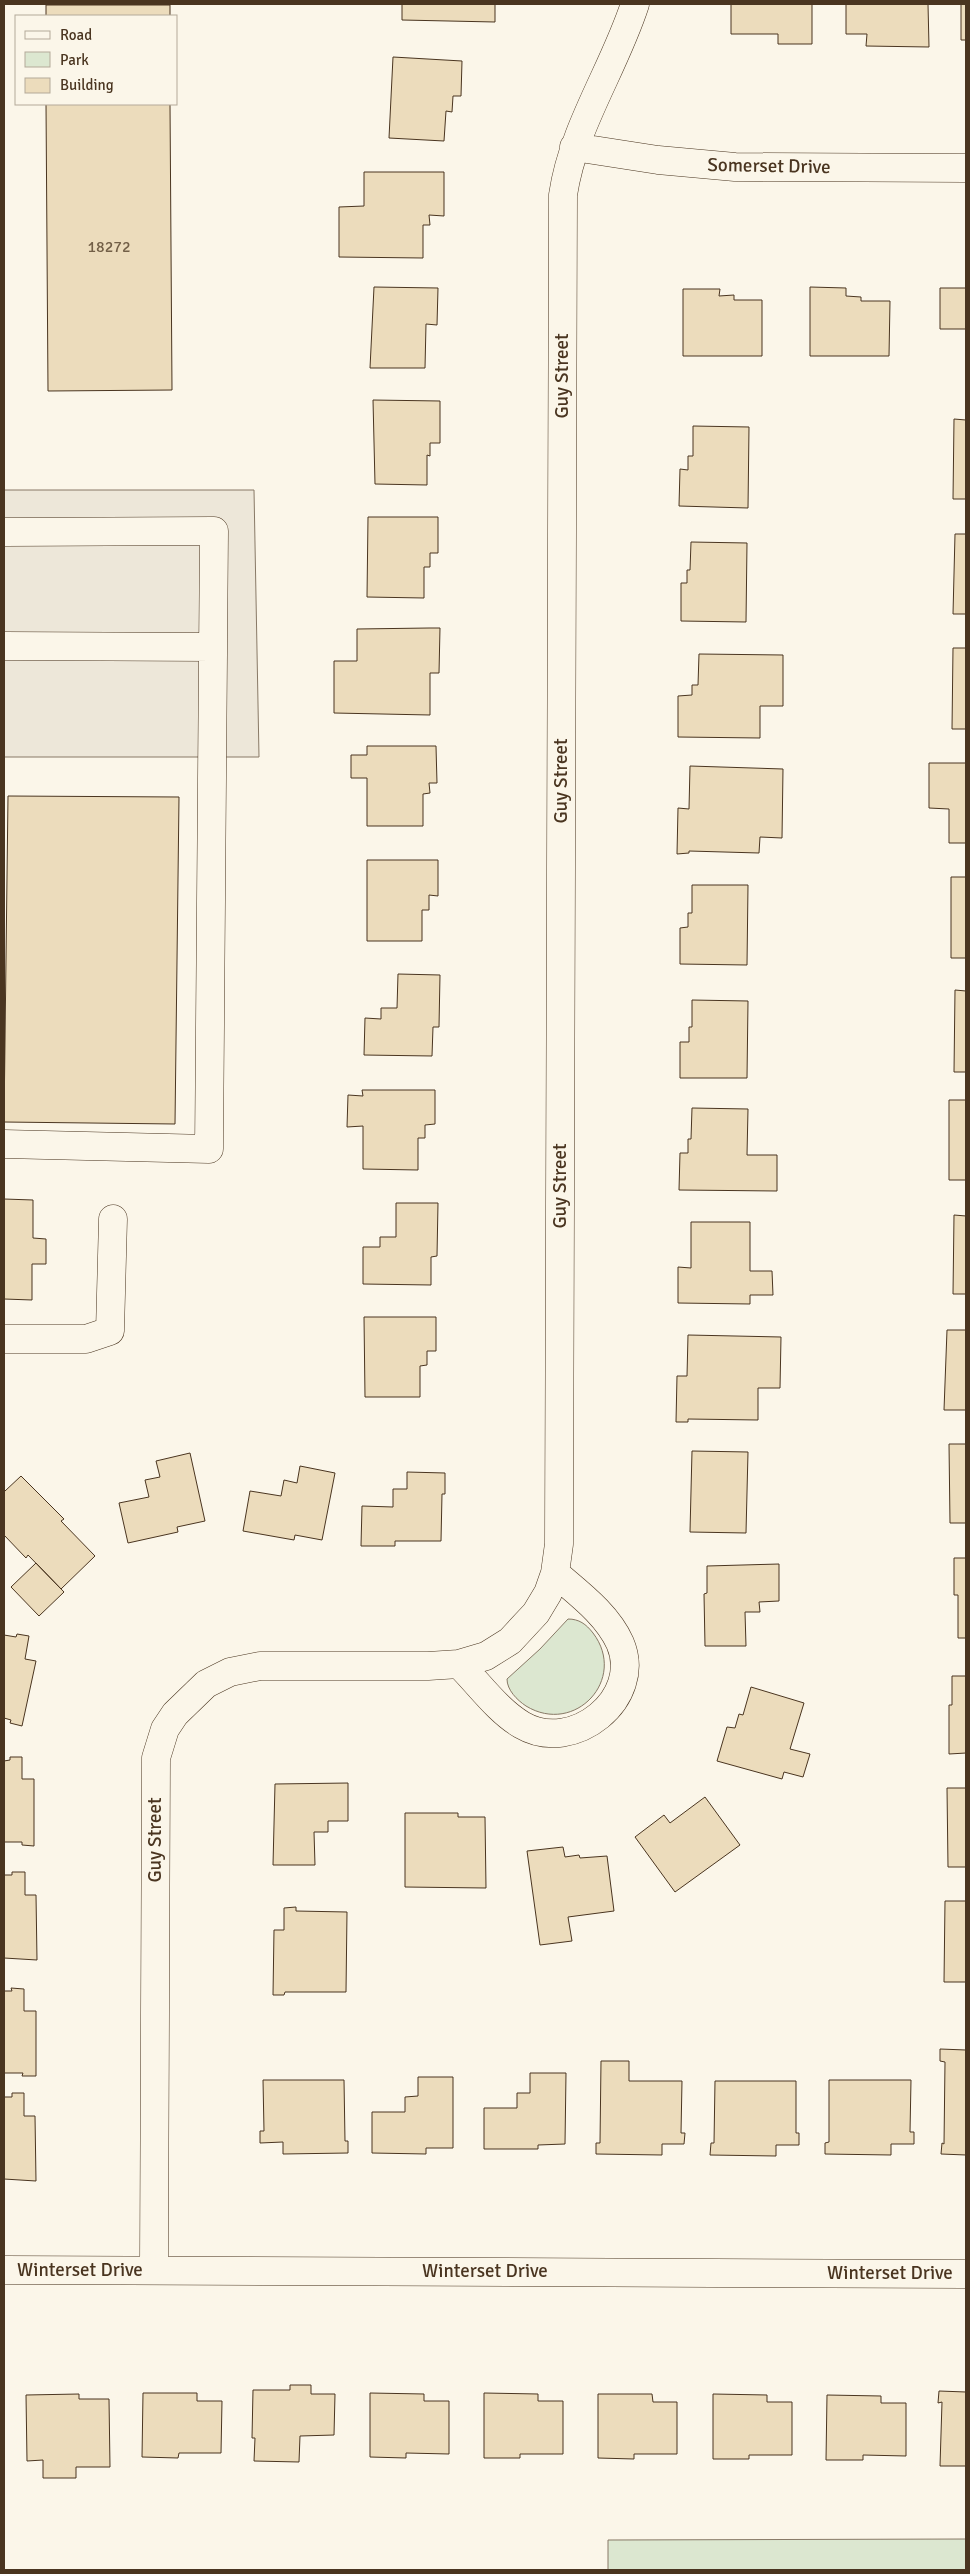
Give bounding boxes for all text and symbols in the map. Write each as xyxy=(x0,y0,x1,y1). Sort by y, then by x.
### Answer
legend xyxy=(15,15,178,105)
text: Road xyxy=(60,26,92,44)
text: Park xyxy=(60,51,89,69)
text: Building xyxy=(60,76,114,94)
street label: Somerset Drive xyxy=(707,153,831,179)
house number: 18272 xyxy=(87,237,131,257)
street label: Guy Street xyxy=(550,333,574,419)
street label: Guy Street xyxy=(549,738,573,824)
street label: Guy Street xyxy=(548,1143,572,1229)
street label: Guy Street xyxy=(143,1797,167,1883)
street label: Winterset Drive xyxy=(17,2258,143,2282)
street label: Winterset Drive xyxy=(422,2259,548,2283)
street label: Winterset Drive xyxy=(827,2261,953,2285)

